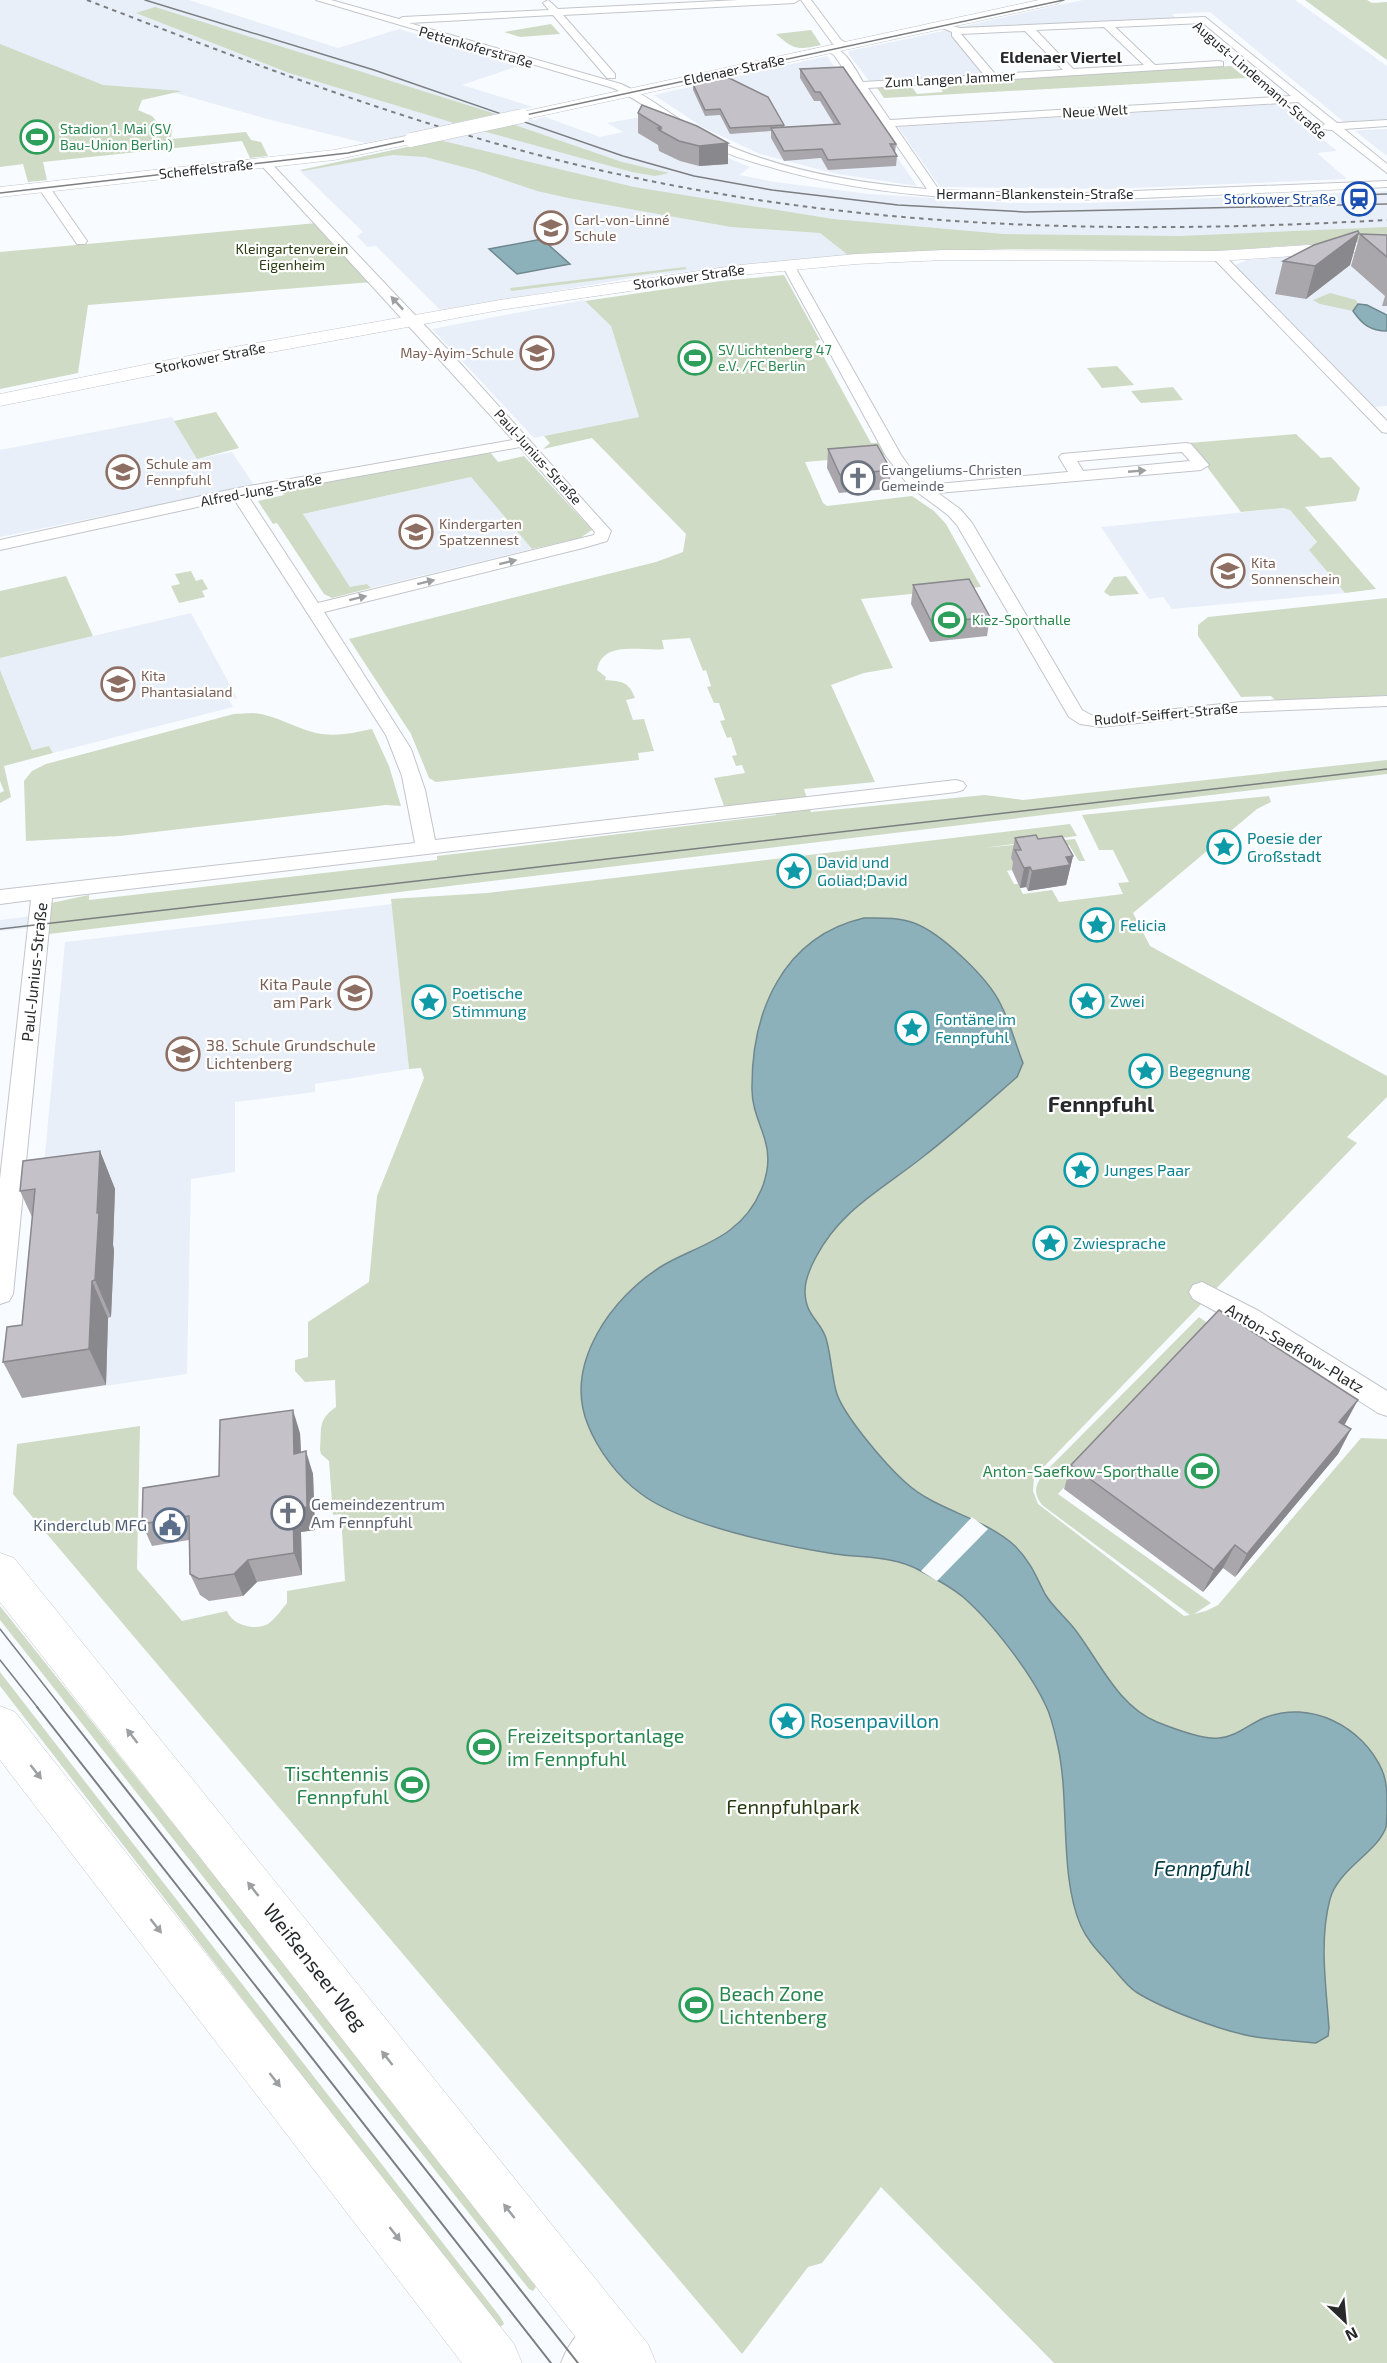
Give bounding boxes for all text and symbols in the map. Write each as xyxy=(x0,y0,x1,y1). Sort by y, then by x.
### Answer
street label: August-Lindemann-Straße xyxy=(1190,17,1331,142)
street label: Pettenkoferstraße xyxy=(417,22,535,71)
district label: Eldenaer Viertel xyxy=(1000,47,1123,66)
street label: Eldenaer Straße xyxy=(682,51,786,89)
street label: Zum Langen Jammer xyxy=(884,67,1016,90)
street label: Neue Welt xyxy=(1062,100,1128,121)
sports icon: Stadion 1. Mai (SV Bau-Union Berlin) xyxy=(19,119,55,155)
place label: Stadion 1. Mai (SV Bau-Union Berlin) xyxy=(60,120,173,153)
street label: Scheffelstraße xyxy=(158,155,254,182)
station icon: Storkower Straße xyxy=(1341,181,1377,217)
street label: Hermann-Blankenstein-Straße xyxy=(936,185,1134,202)
place label: Storkower Straße xyxy=(1224,190,1336,207)
school or university icon: Carl-von-Linné Schule xyxy=(533,210,569,246)
place label: Carl-von-Linné Schule xyxy=(574,211,670,244)
park label: Kleingartenverein Eigenheim xyxy=(236,240,349,273)
street label: Storkower Straße xyxy=(632,260,746,293)
one-way arrow xyxy=(391,296,404,311)
school or university icon: May-Ayim-Schule xyxy=(519,335,555,371)
street label: Storkower Straße xyxy=(153,338,267,377)
sports icon: SV Lichtenberg 47 e.V. /FC Berlin xyxy=(677,340,713,376)
place label: SV Lichtenberg 47 e.V. /FC Berlin xyxy=(718,341,832,374)
place label: May-Ayim-Schule xyxy=(400,344,514,361)
street label: Paul-Junius-Straße xyxy=(491,405,586,508)
school or university icon: Schule am Fennpfuhl xyxy=(105,454,141,490)
place label: Schule am Fennpfuhl xyxy=(146,455,212,488)
church icon: Evangeliums-Christen Gemeinde xyxy=(840,460,876,496)
place label: Evangeliums-Christen Gemeinde xyxy=(881,461,1022,494)
one-way arrow xyxy=(1127,466,1146,476)
street label: Alfred-Jung-Straße xyxy=(199,469,323,510)
school or university icon: Kindergarten Spatzennest xyxy=(398,514,434,550)
place label: Kindergarten Spatzennest xyxy=(439,515,522,548)
school or university icon: Kita Sonnenschein xyxy=(1210,553,1246,589)
place label: Kita Sonnenschein xyxy=(1251,554,1340,587)
one-way arrow xyxy=(499,557,518,566)
one-way arrow xyxy=(417,576,435,586)
one-way arrow xyxy=(349,593,367,603)
sports icon: Kiez-Sporthalle xyxy=(931,602,967,638)
place label: Kiez-Sporthalle xyxy=(972,611,1071,628)
school or university icon: Kita Phantasialand xyxy=(100,666,136,702)
place label: Kita Phantasialand xyxy=(141,667,233,700)
street label: Rudolf-Seiffert-Straße xyxy=(1093,699,1239,728)
place label: Poesie der Großstadt xyxy=(1247,828,1323,865)
place icon: Poesie der Großstadt xyxy=(1206,829,1242,865)
place label: David und Goliad;David xyxy=(817,852,908,889)
place icon: David und Goliad;David xyxy=(776,853,812,889)
street label: Paul-Junius-Straße xyxy=(17,901,50,1043)
place icon: Felicia xyxy=(1079,907,1115,943)
place label: Felicia xyxy=(1120,915,1166,934)
place label: Kita Paule am Park xyxy=(260,974,332,1011)
school or university icon: Kita Paule am Park xyxy=(337,975,373,1011)
place label: Poetische Stimmung xyxy=(452,983,526,1020)
place icon: Zwei xyxy=(1069,983,1105,1019)
place icon: Poetische Stimmung xyxy=(411,984,447,1020)
place label: Zwei xyxy=(1110,991,1145,1010)
place label: Fontäne im Fennpfuhl xyxy=(935,1009,1016,1046)
place icon: Fontäne im Fennpfuhl xyxy=(894,1010,930,1046)
place label: 38. Schule Grundschule Lichtenberg xyxy=(206,1035,376,1072)
school or university icon: 38. Schule Grundschule Lichtenberg xyxy=(165,1036,201,1072)
place icon: Begegnung xyxy=(1128,1053,1164,1089)
place label: Begegnung xyxy=(1169,1061,1251,1080)
district label: Fennpfuhl xyxy=(1048,1090,1155,1116)
place icon: Junges Paar xyxy=(1063,1152,1099,1188)
place label: Junges Paar xyxy=(1104,1160,1191,1179)
place icon: Zwiesprache xyxy=(1032,1225,1068,1261)
place label: Zwiesprache xyxy=(1073,1233,1166,1252)
street label: Anton-Saefkow-Platz xyxy=(1223,1299,1368,1396)
sports icon: Anton-Saefkow-Sporthalle xyxy=(1184,1453,1220,1489)
place label: Anton-Saefkow-Sporthalle xyxy=(983,1461,1179,1480)
place label: Gemeindezentrum Am Fennpfuhl xyxy=(311,1494,445,1531)
church icon: Gemeindezentrum Am Fennpfuhl xyxy=(270,1495,306,1531)
public building icon: Kinderclub MFG xyxy=(152,1507,188,1543)
place label: Kinderclub MFG xyxy=(33,1515,147,1534)
place icon: Rosenpavillon xyxy=(769,1703,805,1739)
place label: Rosenpavillon xyxy=(810,1708,939,1732)
place label: Freizeitsportanlage im Fennpfuhl xyxy=(507,1723,685,1770)
one-way arrow xyxy=(126,1729,138,1744)
sports icon: Freizeitsportanlage im Fennpfuhl xyxy=(466,1729,502,1765)
place label: Tischtennis Fennpfuhl xyxy=(284,1761,389,1808)
one-way arrow xyxy=(29,1764,42,1780)
sports icon: Tischtennis Fennpfuhl xyxy=(394,1767,430,1803)
park label: Fennpfuhlpark xyxy=(726,1794,860,1818)
water label: Fennpfuhl xyxy=(1154,1855,1250,1880)
one-way arrow xyxy=(246,1881,259,1897)
street label: Weißenseer Weg xyxy=(259,1898,373,2034)
one-way arrow xyxy=(149,1918,162,1934)
place label: Beach Zone Lichtenberg xyxy=(719,1981,827,2028)
sports icon: Beach Zone Lichtenberg xyxy=(678,1987,714,2023)
one-way arrow xyxy=(381,2050,394,2066)
one-way arrow xyxy=(269,2072,282,2088)
one-way arrow xyxy=(503,2203,515,2218)
one-way arrow xyxy=(388,2226,401,2242)
north arrow xyxy=(1315,2291,1375,2351)
text: N xyxy=(1342,2324,1361,2346)

